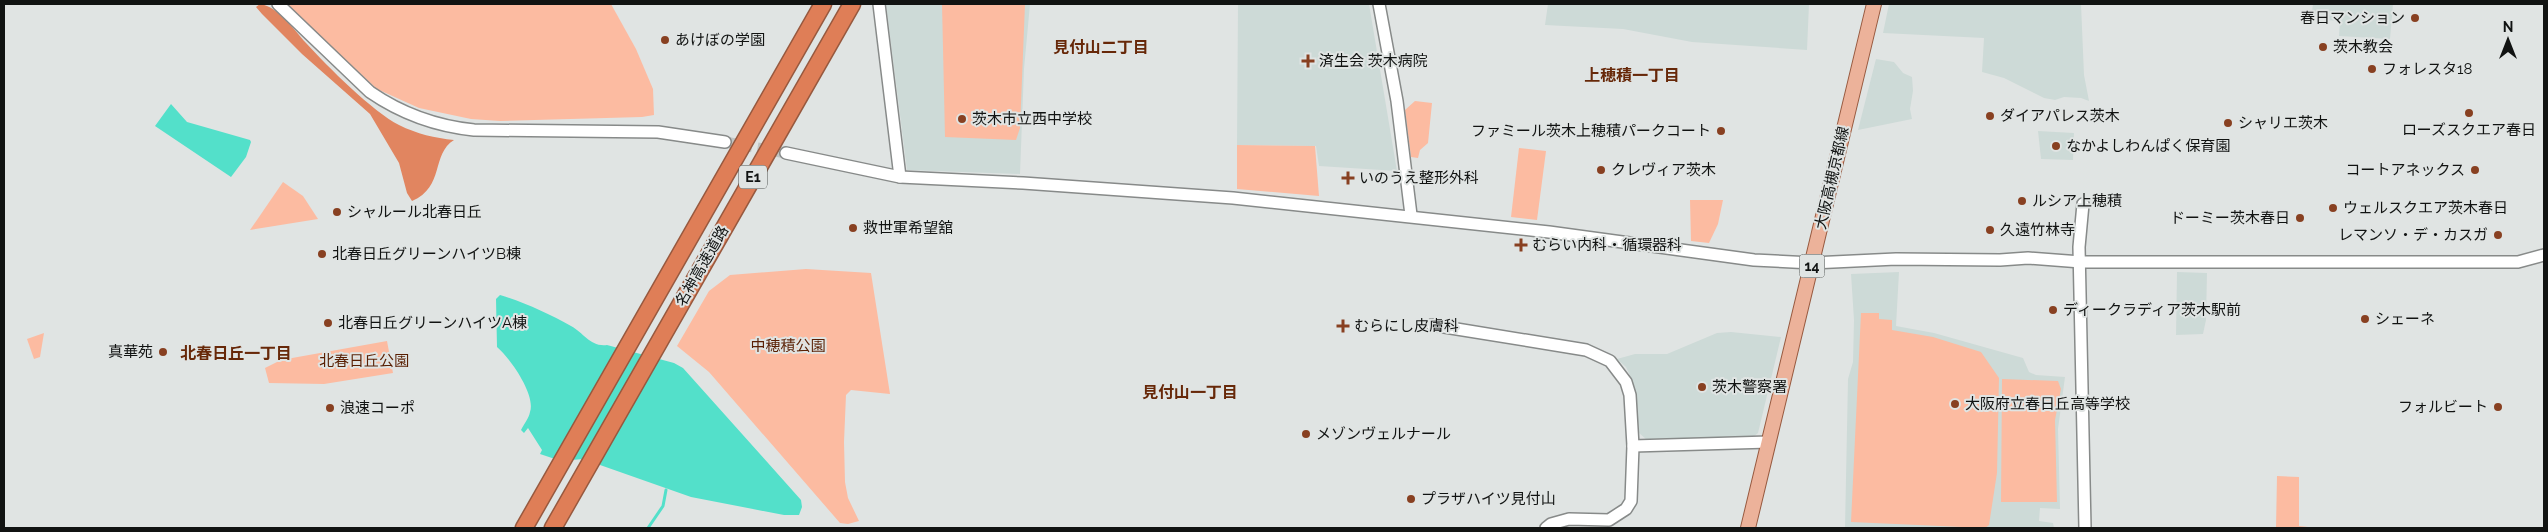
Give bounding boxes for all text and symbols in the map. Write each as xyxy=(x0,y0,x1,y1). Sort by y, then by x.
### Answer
place label: 春日マンション xyxy=(2300,9,2405,27)
marker: 春日マンション xyxy=(2409,12,2421,24)
north arrow xyxy=(2483,15,2533,65)
text: N xyxy=(2503,19,2513,35)
place label: あけぼの学園 xyxy=(675,31,765,49)
marker: あけぼの学園 xyxy=(659,34,671,46)
district label: 見付山二丁目 xyxy=(1053,38,1149,57)
place label: 茨木教会 xyxy=(2333,38,2393,56)
marker: 茨木教会 xyxy=(2317,41,2329,53)
place label: 済生会 茨木病院 xyxy=(1319,52,1428,70)
marker: 済生会 茨木病院 xyxy=(1301,54,1315,68)
place label: フォレスタ18 xyxy=(2382,60,2472,78)
marker: フォレスタ18 xyxy=(2366,63,2378,75)
district label: 上穂積一丁目 xyxy=(1584,66,1680,85)
place label: ダイアパレス茨木 xyxy=(2000,107,2120,125)
marker: ローズスクエア春日 xyxy=(2463,107,2475,119)
place label: 茨木市立西中学校 xyxy=(972,110,1092,128)
marker: ダイアパレス茨木 xyxy=(1984,110,1996,122)
marker: 茨木市立西中学校 xyxy=(956,113,968,125)
place label: シャリエ茨木 xyxy=(2238,114,2328,132)
marker: シャリエ茨木 xyxy=(2222,117,2234,129)
place label: ローズスクエア春日 xyxy=(2402,121,2536,139)
place label: ファミール茨木上穂積パークコート xyxy=(1471,122,1711,140)
marker: ファミール茨木上穂積パークコート xyxy=(1715,125,1727,137)
street label: 大阪高槻京都線 xyxy=(1811,125,1853,231)
place label: なかよしわんぱく保育園 xyxy=(2066,137,2230,155)
marker: なかよしわんぱく保育園 xyxy=(2050,140,2062,152)
place label: クレヴィア茨木 xyxy=(1611,161,1716,179)
place label: コートアネックス xyxy=(2345,161,2465,179)
marker: クレヴィア茨木 xyxy=(1595,164,1607,176)
marker: コートアネックス xyxy=(2469,164,2481,176)
road number: E1 xyxy=(739,166,767,188)
place label: いのうえ整形外科 xyxy=(1359,169,1479,187)
marker: いのうえ整形外科 xyxy=(1341,171,1355,185)
place label: ルシア上穂積 xyxy=(2032,192,2122,210)
marker: ルシア上穂積 xyxy=(2016,195,2028,207)
place label: ウェルスクエア茨木春日 xyxy=(2343,199,2508,217)
marker: ウェルスクエア茨木春日 xyxy=(2327,202,2339,214)
place label: シャルール北春日丘 xyxy=(347,203,482,221)
marker: シャルール北春日丘 xyxy=(331,206,343,218)
place label: ドーミー茨木春日 xyxy=(2170,209,2290,227)
marker: ドーミー茨木春日 xyxy=(2294,212,2306,224)
place label: 救世軍希望舘 xyxy=(863,219,953,237)
place label: 久遠竹林寺 xyxy=(2000,221,2075,239)
marker: 救世軍希望舘 xyxy=(847,222,859,234)
street label: 名神高速道路 xyxy=(672,223,732,309)
marker: 久遠竹林寺 xyxy=(1984,224,1996,236)
place label: レマンソ・デ・カスガ xyxy=(2338,226,2488,244)
marker: レマンソ・デ・カスガ xyxy=(2492,229,2504,241)
place label: むらい内科・循環器科 xyxy=(1532,236,1682,254)
marker: むらい内科・循環器科 xyxy=(1514,238,1528,252)
place label: 北春日丘グリーンハイツB棟 xyxy=(332,245,521,263)
marker: 北春日丘グリーンハイツB棟 xyxy=(316,248,328,260)
road number: 14 xyxy=(1800,255,1824,278)
place label: ディークラディア茨木駅前 xyxy=(2063,301,2241,319)
marker: ディークラディア茨木駅前 xyxy=(2047,304,2059,316)
place label: シェーネ xyxy=(2375,310,2435,328)
marker: シェーネ xyxy=(2359,313,2371,325)
place label: 北春日丘グリーンハイツA棟 xyxy=(338,314,527,332)
marker: 北春日丘グリーンハイツA棟 xyxy=(322,317,334,329)
place label: むらにし皮膚科 xyxy=(1354,317,1459,335)
marker: むらにし皮膚科 xyxy=(1336,319,1350,333)
park label: 中穂積公園 xyxy=(750,337,826,355)
place label: 真華苑 xyxy=(108,343,153,361)
district label: 北春日丘一丁目 xyxy=(180,344,292,363)
marker: 真華苑 xyxy=(157,346,169,358)
park label: 北春日丘公園 xyxy=(319,352,409,370)
place label: 茨木警察署 xyxy=(1712,378,1787,396)
marker: 茨木警察署 xyxy=(1696,381,1708,393)
district label: 見付山一丁目 xyxy=(1142,383,1238,402)
place label: 大阪府立春日丘高等学校 xyxy=(1965,395,2130,413)
marker: 大阪府立春日丘高等学校 xyxy=(1949,398,1961,410)
place label: フォルビート xyxy=(2398,398,2488,416)
place label: 浪速コーポ xyxy=(340,399,415,417)
marker: フォルビート xyxy=(2492,401,2504,413)
marker: 浪速コーポ xyxy=(324,402,336,414)
place label: メゾンヴェルナール xyxy=(1316,425,1451,443)
marker: メゾンヴェルナール xyxy=(1300,428,1312,440)
place label: プラザハイツ見付山 xyxy=(1421,490,1556,508)
marker: プラザハイツ見付山 xyxy=(1405,493,1417,505)

